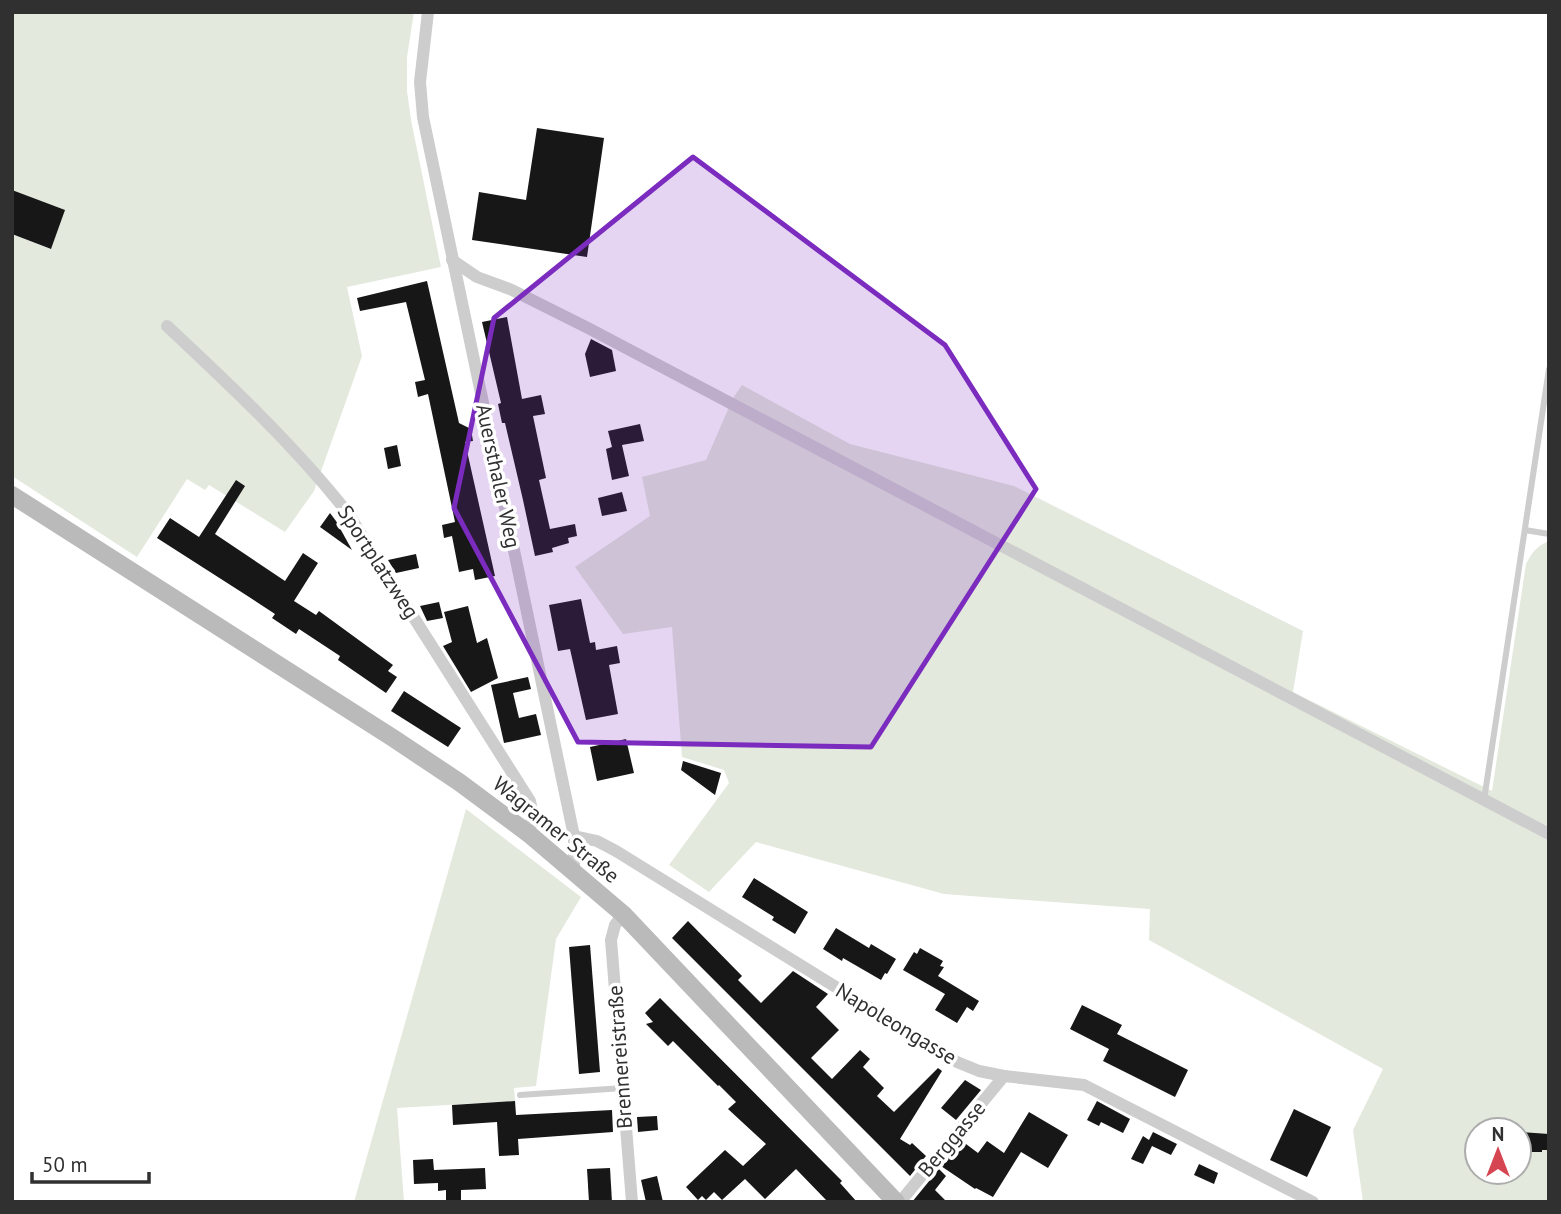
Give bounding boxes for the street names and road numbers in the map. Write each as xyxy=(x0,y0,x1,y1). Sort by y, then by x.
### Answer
street label: Auersthaler Weg xyxy=(470,401,527,550)
street label: Sportplatzweg xyxy=(332,500,425,624)
street label: Wagramer Straße xyxy=(488,770,625,889)
street label: Napoleongasse xyxy=(831,977,962,1070)
street label: Brennereistraße xyxy=(601,984,638,1130)
street label: Berggasse xyxy=(912,1095,991,1182)

